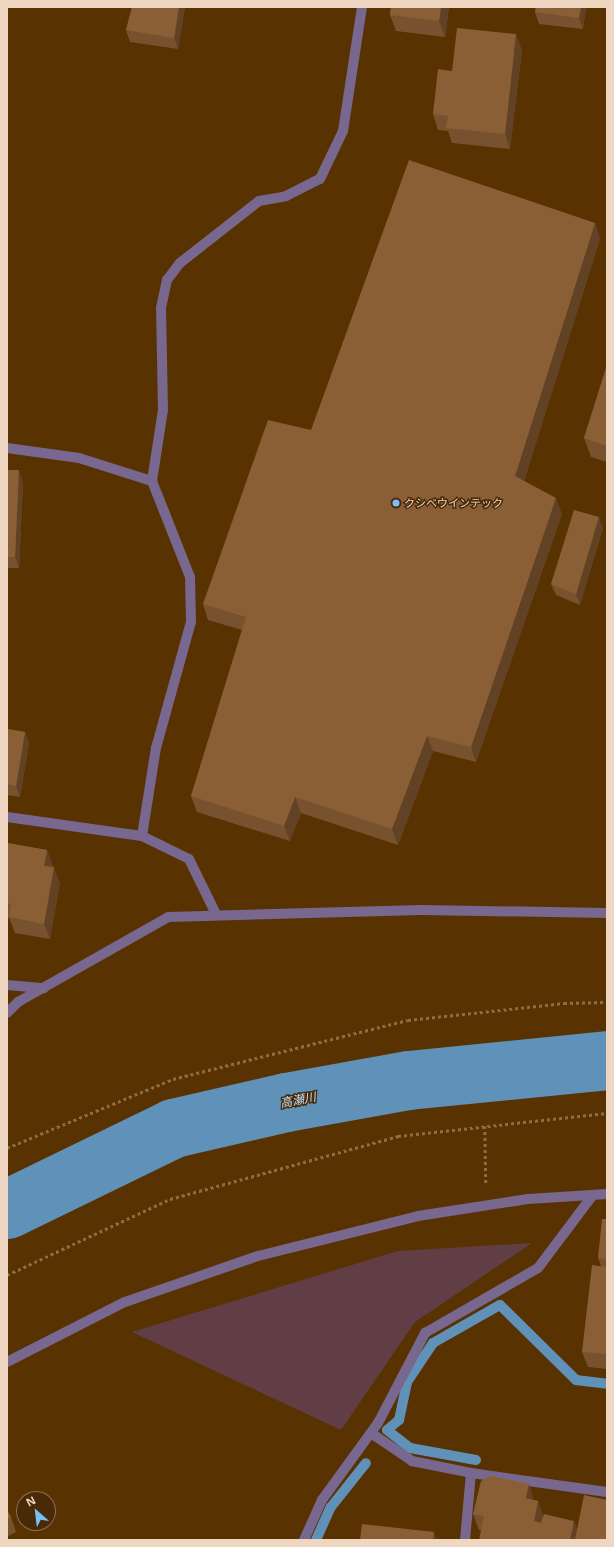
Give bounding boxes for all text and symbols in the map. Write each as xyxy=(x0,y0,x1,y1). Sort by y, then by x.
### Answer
place label: クシベウインテック xyxy=(404,496,503,510)
marker: クシベウインテック xyxy=(391,498,401,508)
water label: 高瀬川 xyxy=(279,1089,317,1111)
north arrow xyxy=(16,1491,56,1531)
text: N xyxy=(23,1492,38,1510)

